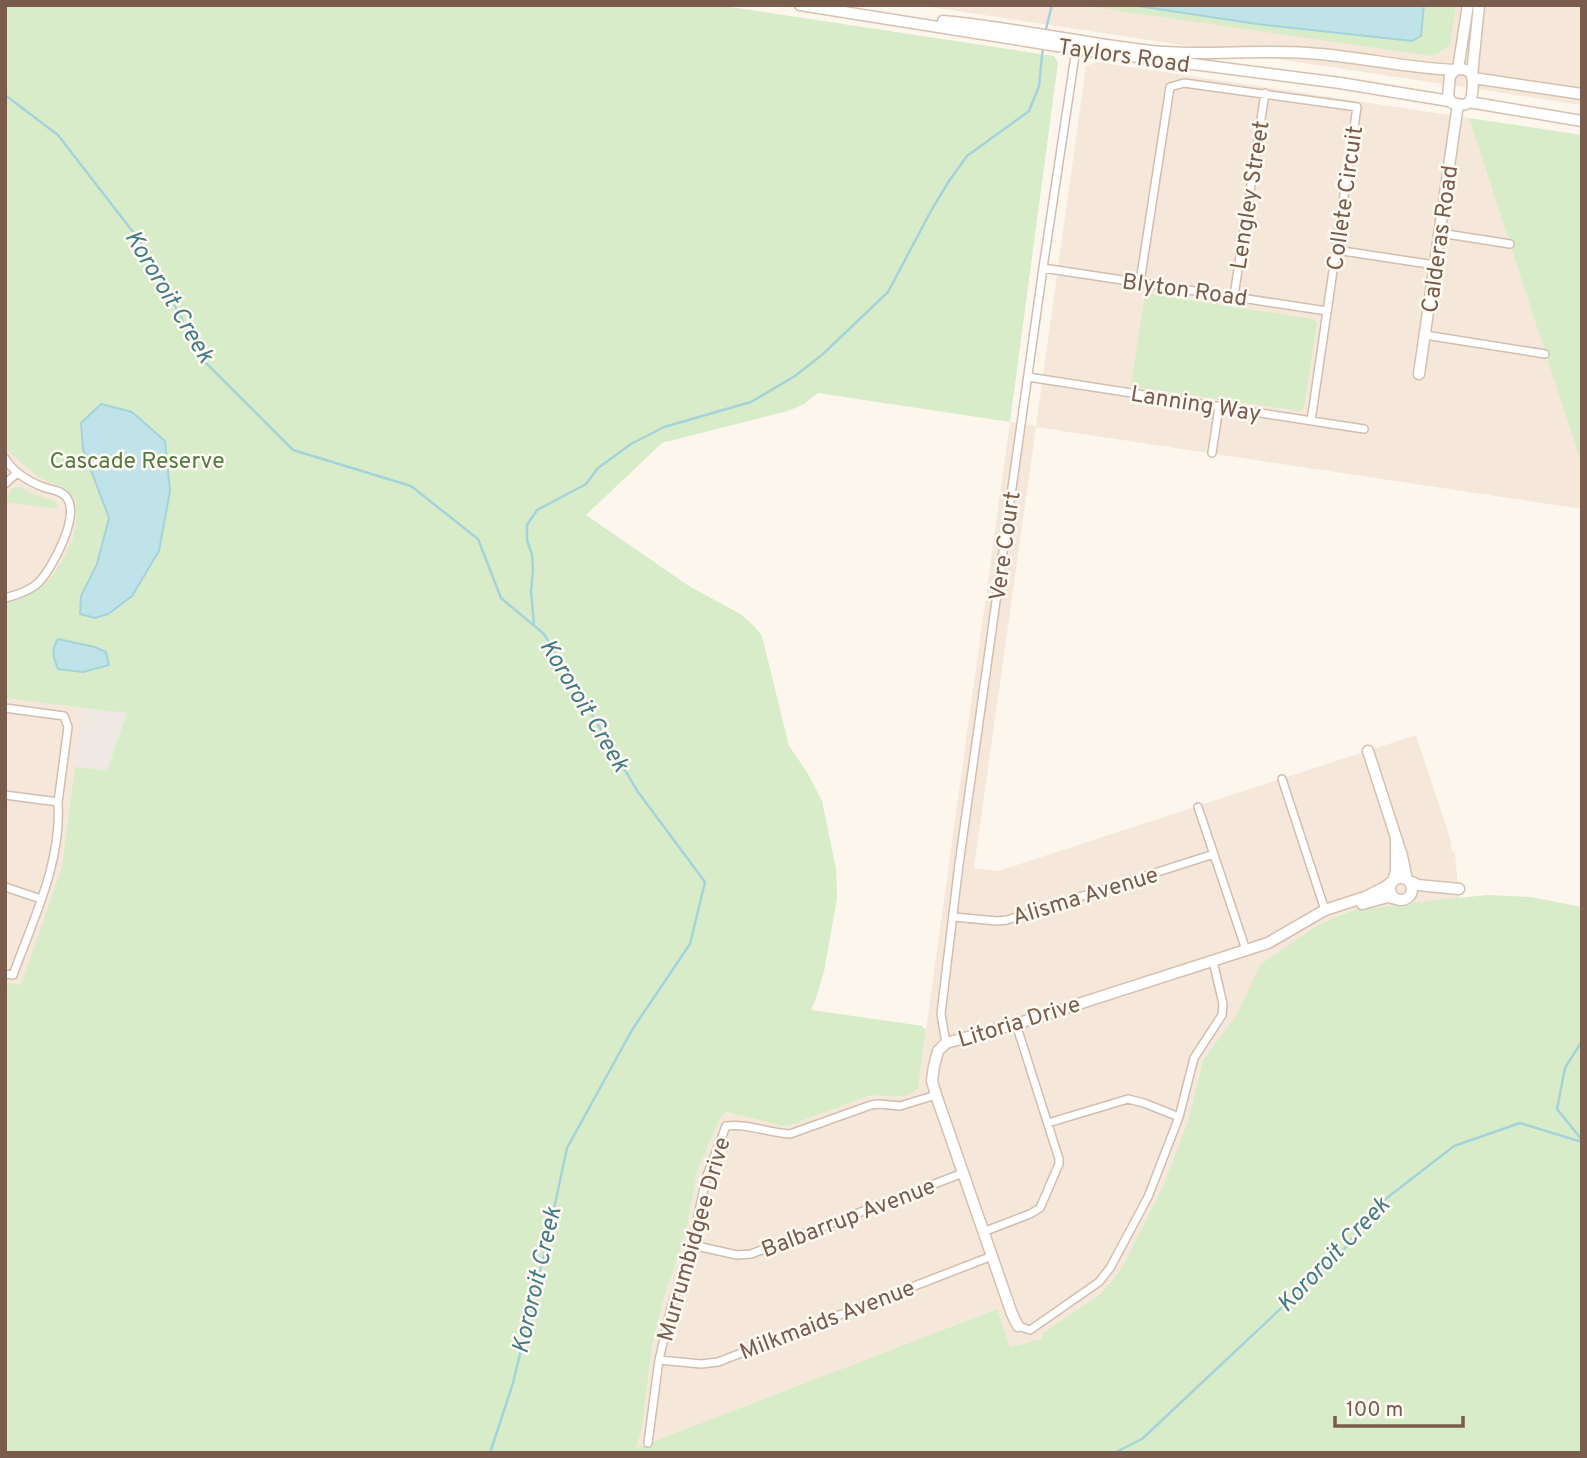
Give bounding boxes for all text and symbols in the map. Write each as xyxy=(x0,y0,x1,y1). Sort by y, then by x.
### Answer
street label: Taylors Road xyxy=(1056,34,1192,81)
street label: Lengley Street xyxy=(1225,119,1278,272)
street label: Collete Circuit xyxy=(1322,124,1371,273)
street label: Calderas Road xyxy=(1417,164,1466,315)
water label: Kororoit Creek xyxy=(117,225,220,370)
street label: Blyton Road xyxy=(1120,268,1249,315)
street label: Lanning Way xyxy=(1128,381,1263,430)
park label: Cascade Reserve xyxy=(49,448,225,477)
street label: Vere Court xyxy=(984,490,1029,603)
water label: Kororoit Creek xyxy=(532,634,635,779)
street label: Alisma Avenue xyxy=(1009,861,1162,933)
street label: Litoria Drive xyxy=(955,991,1084,1056)
street label: Murrumbidgee Drive xyxy=(652,1134,738,1345)
street label: Balbarrup Avenue xyxy=(758,1173,940,1266)
water label: Kororoit Creek xyxy=(1272,1190,1398,1320)
water label: Kororoit Creek xyxy=(507,1203,570,1357)
street label: Milkmaids Avenue xyxy=(736,1275,920,1368)
scale bar xyxy=(1335,1384,1463,1428)
text: 100 m xyxy=(1346,1397,1403,1424)

